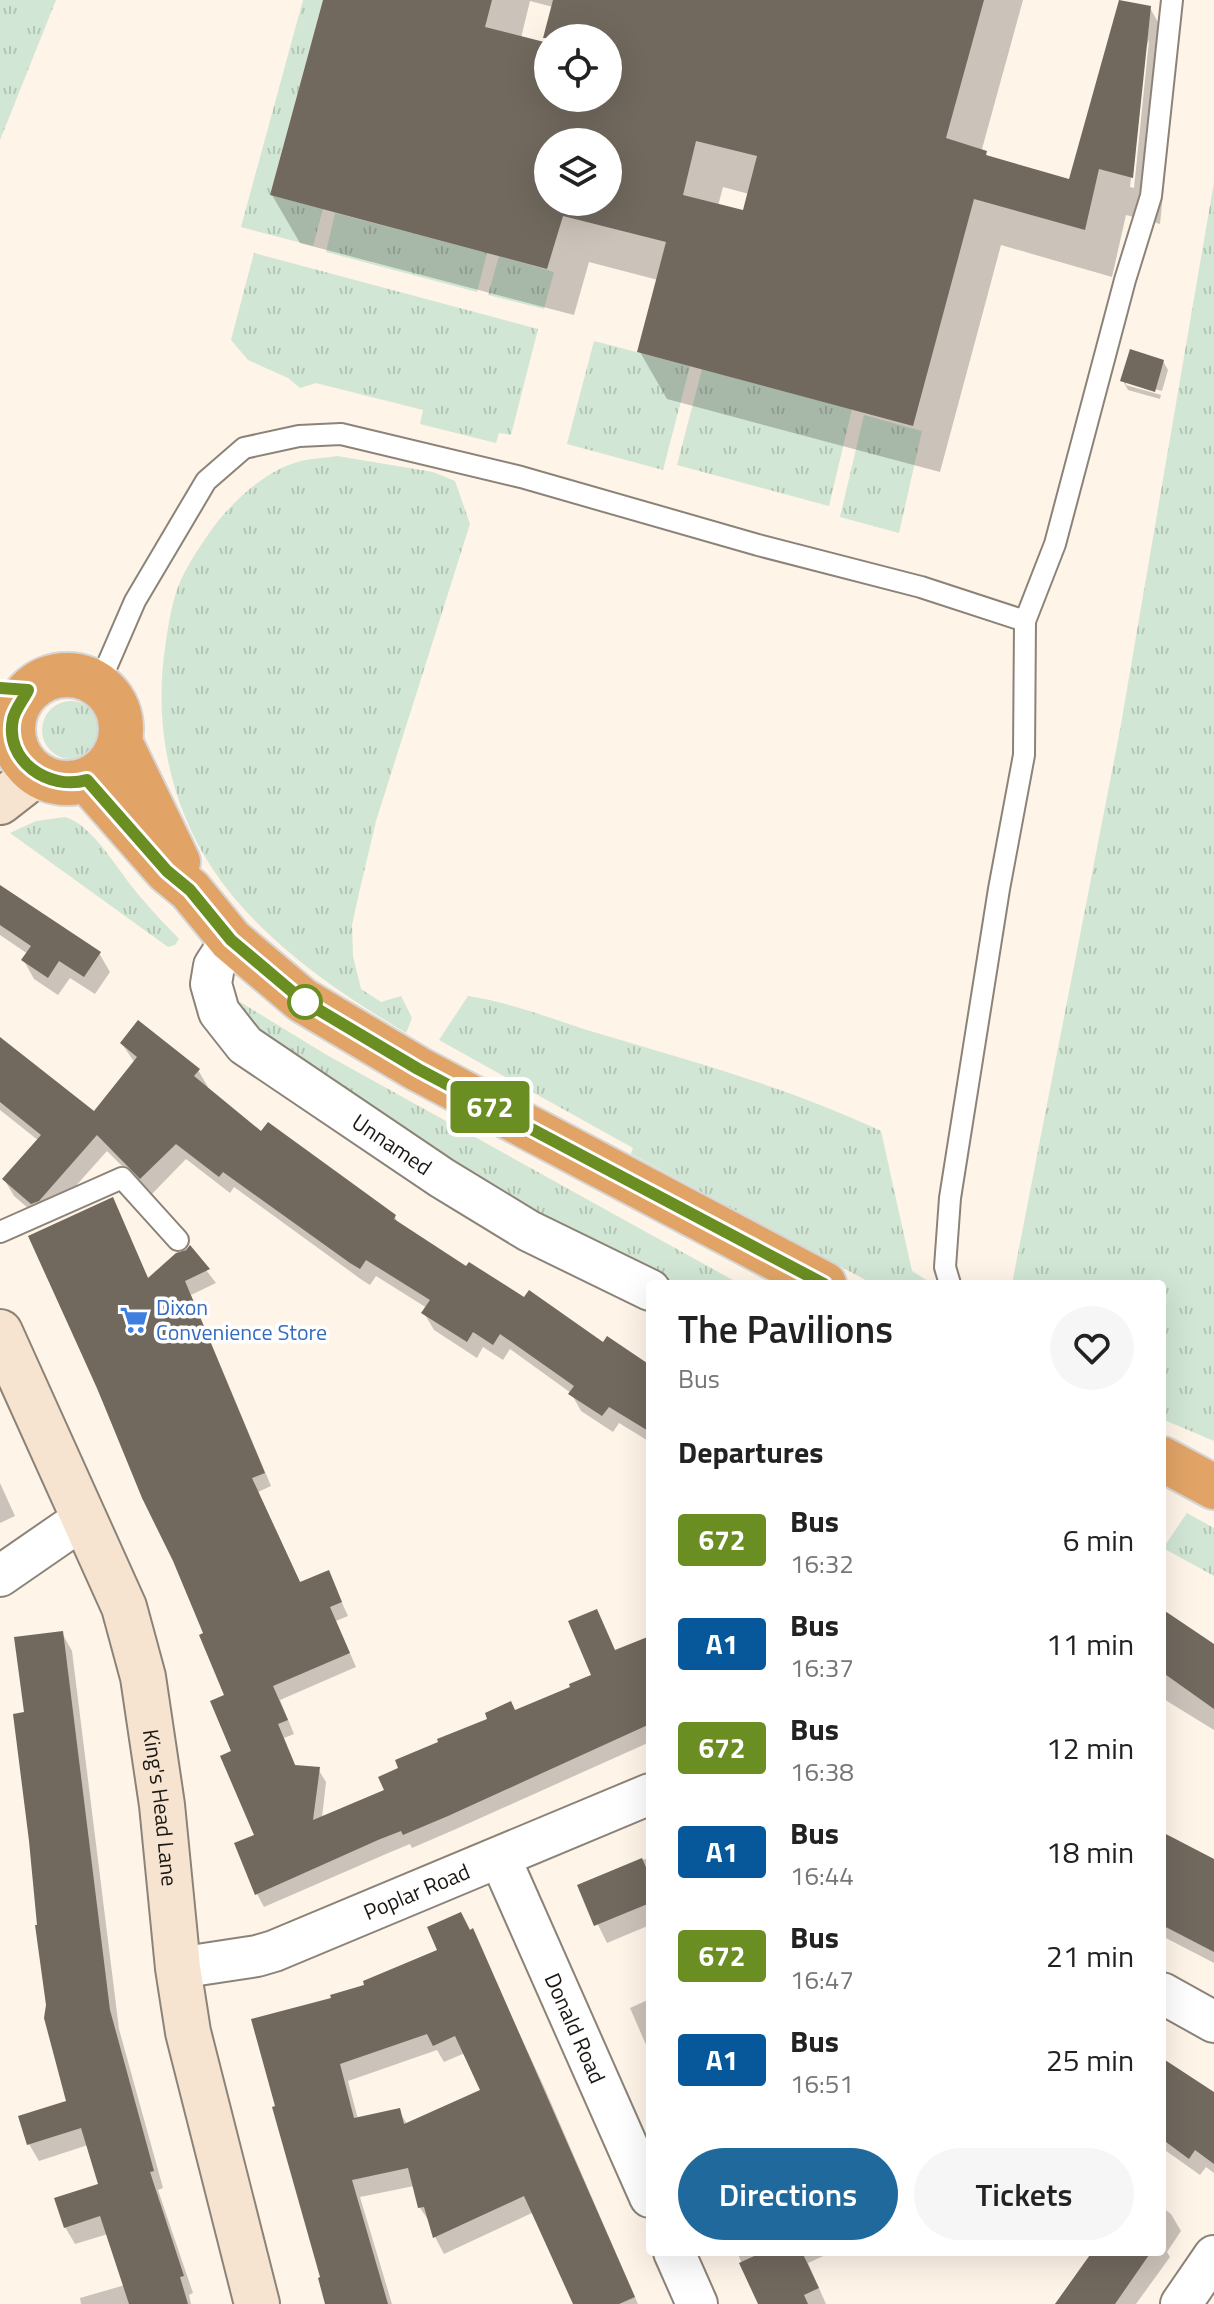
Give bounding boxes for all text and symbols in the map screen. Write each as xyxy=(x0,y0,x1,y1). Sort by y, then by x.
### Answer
map controls xyxy=(534,24,622,216)
button: locate xyxy=(534,24,622,112)
button: layers xyxy=(534,128,622,216)
unlabelled marker xyxy=(288,985,322,1019)
line badge: 672 xyxy=(444,1081,536,1133)
text: 672 xyxy=(466,1085,514,1128)
street label: Unnamed xyxy=(345,1105,439,1184)
place label: Dixon Convenience Store xyxy=(156,1290,327,1349)
text: The Pavilions xyxy=(678,1300,893,1358)
supermarket icon: Dixon Convenience Store xyxy=(119,1305,149,1335)
button: heart xyxy=(1050,1306,1134,1390)
text: Bus xyxy=(678,1359,720,1398)
text: Departures xyxy=(678,1429,823,1475)
text: Bus xyxy=(790,1498,839,1544)
text: 6 min xyxy=(1063,1517,1134,1563)
text: 672 xyxy=(698,1518,746,1561)
text: 16:32 xyxy=(790,1544,854,1583)
text: Bus xyxy=(790,1602,839,1648)
text: 11 min xyxy=(1046,1621,1134,1667)
text: A1 xyxy=(706,1622,738,1665)
text: 16:37 xyxy=(790,1648,854,1687)
text: Bus xyxy=(790,1706,839,1752)
text: 12 min xyxy=(1046,1725,1134,1771)
text: 672 xyxy=(698,1726,746,1769)
street label: King's Head Lane xyxy=(134,1727,187,1888)
text: 16:38 xyxy=(790,1752,854,1791)
text: Bus xyxy=(790,1810,839,1856)
text: 18 min xyxy=(1046,1829,1134,1875)
text: A1 xyxy=(706,1830,738,1873)
street label: Poplar Road xyxy=(358,1854,475,1929)
text: 16:44 xyxy=(790,1856,854,1895)
text: Bus xyxy=(790,1914,839,1960)
text: 21 min xyxy=(1046,1933,1134,1979)
text: 672 xyxy=(698,1934,746,1977)
text: 16:47 xyxy=(790,1960,854,1999)
street label: Donald Road xyxy=(536,1967,615,2089)
text: Bus xyxy=(790,2018,839,2064)
text: 25 min xyxy=(1046,2037,1134,2083)
text: A1 xyxy=(706,2038,738,2081)
text: 16:51 xyxy=(790,2064,854,2103)
button: Directions xyxy=(678,2148,898,2240)
button: Tickets xyxy=(914,2148,1134,2240)

